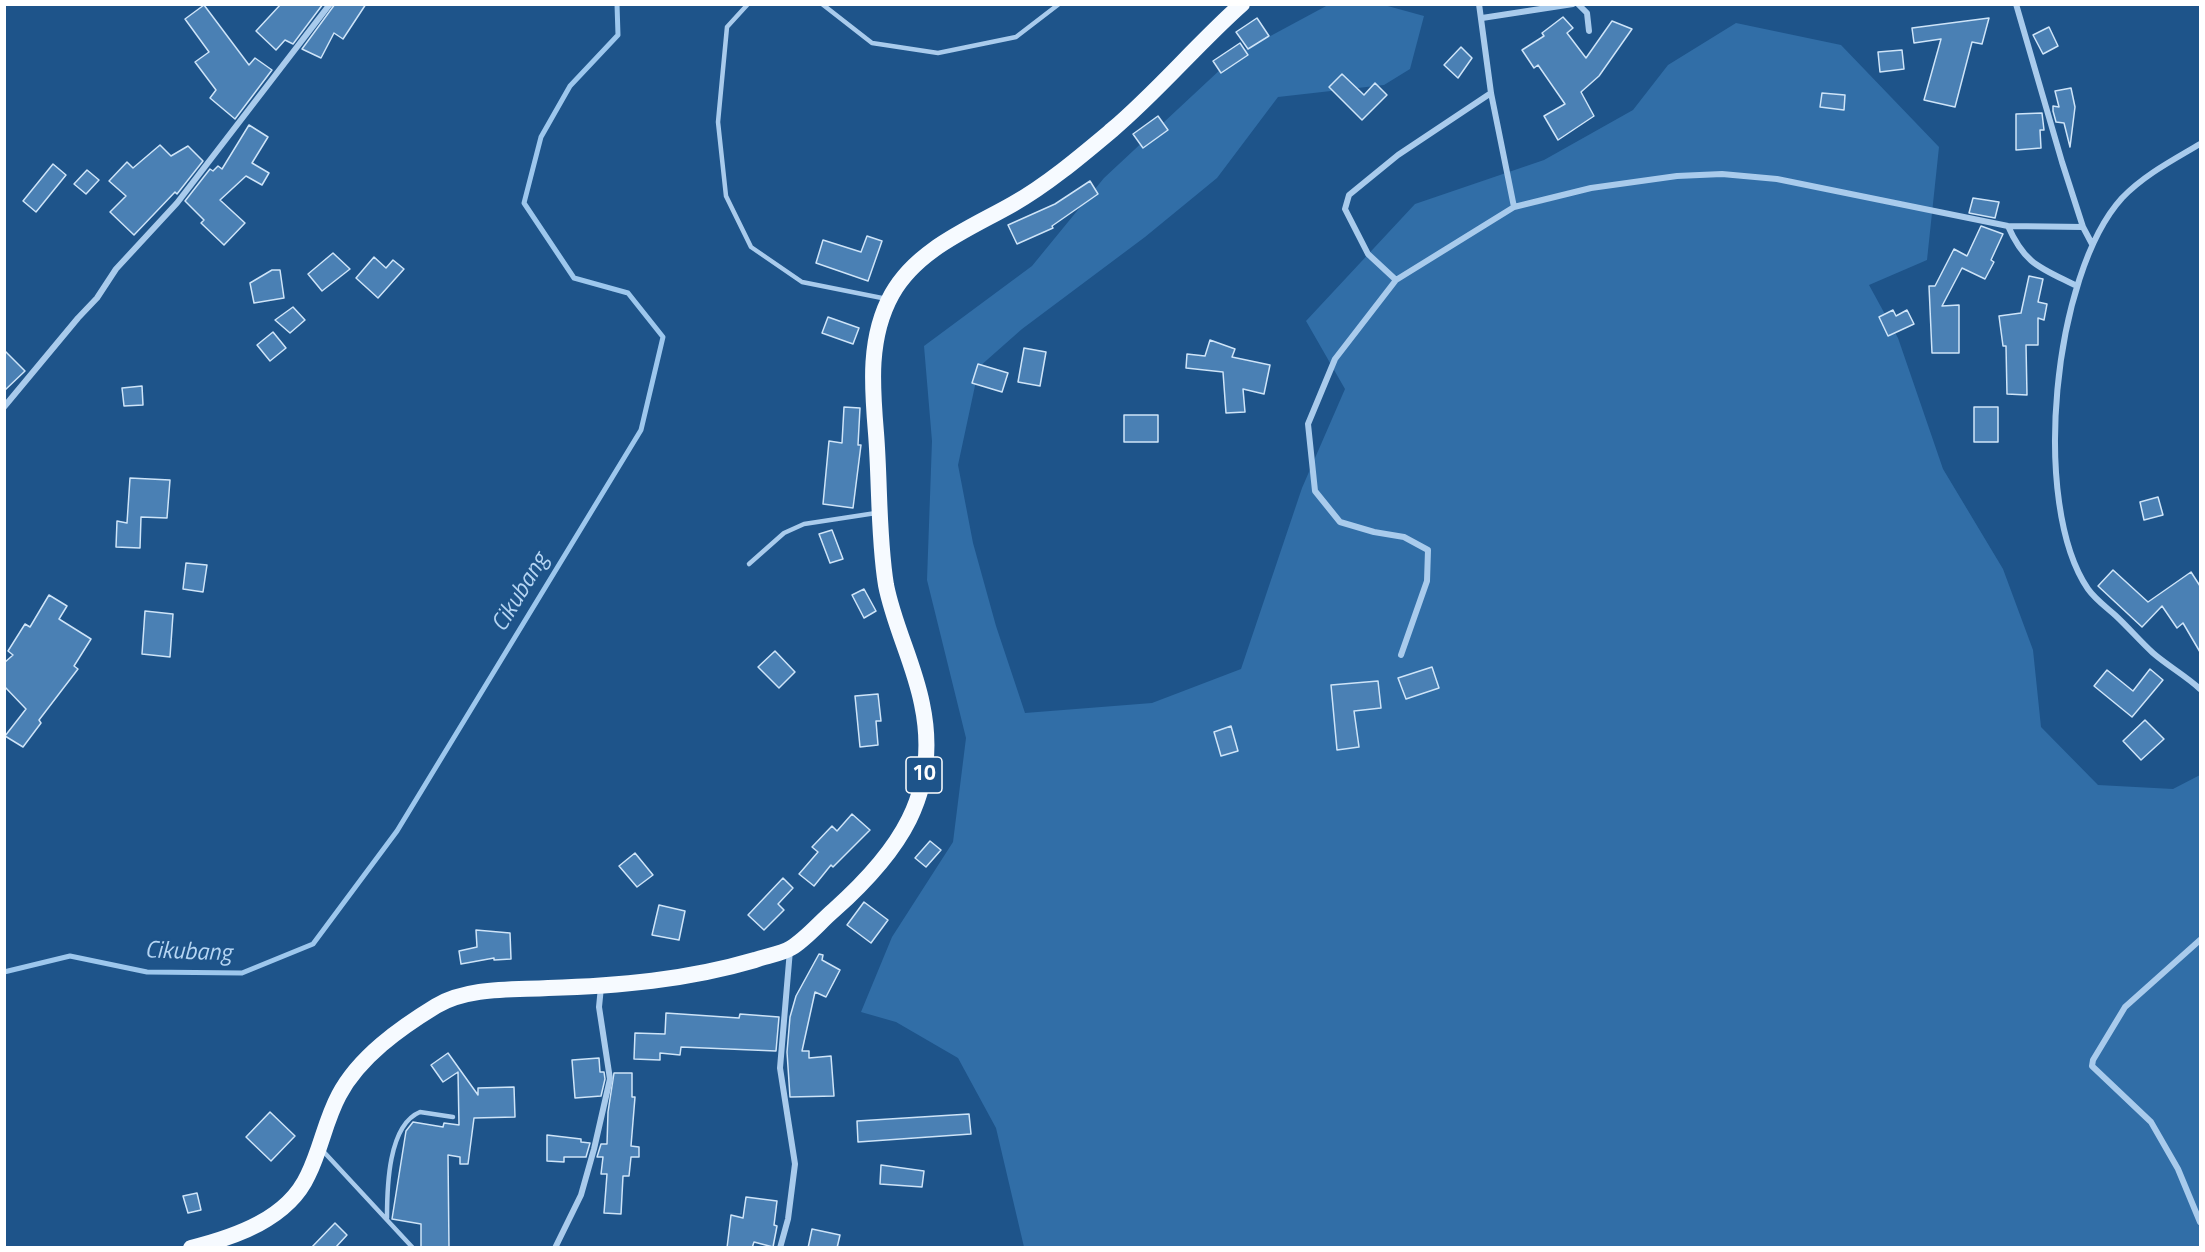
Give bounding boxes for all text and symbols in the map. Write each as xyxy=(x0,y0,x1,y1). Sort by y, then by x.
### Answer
water label: Cikubang xyxy=(486,548,556,638)
road number: 10 xyxy=(906,757,942,793)
water label: Cikubang xyxy=(144,937,232,969)

